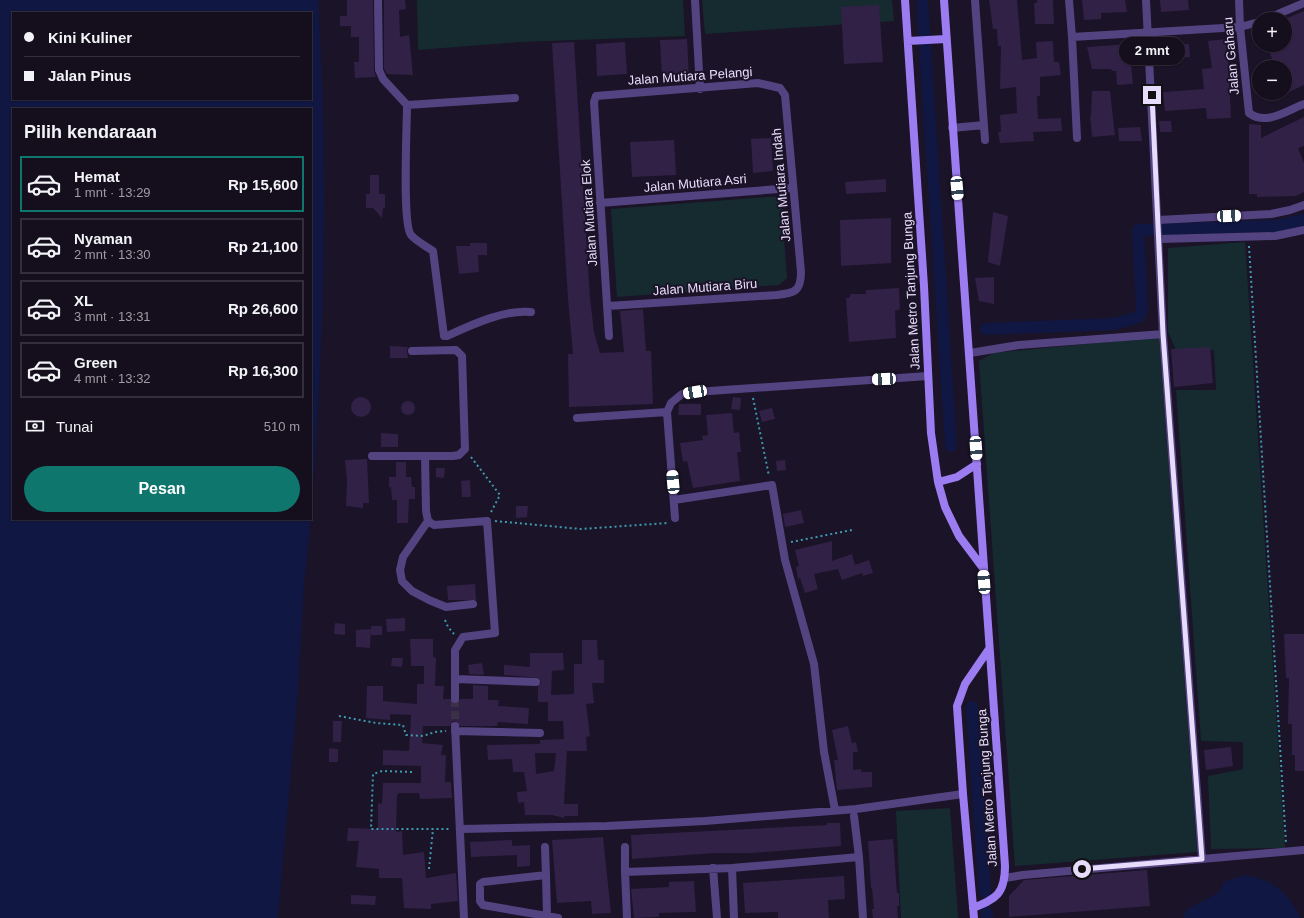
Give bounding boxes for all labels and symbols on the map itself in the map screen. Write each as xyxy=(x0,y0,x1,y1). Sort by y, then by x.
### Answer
street label: Jalan Gaharu xyxy=(1220,16,1242,96)
callout: 2 mnt xyxy=(1119,37,1185,65)
street label: Jalan Mutiara Pelangi xyxy=(627,64,753,88)
route end xyxy=(1143,86,1161,104)
street label: Jalan Mutiara Indah xyxy=(769,127,793,243)
street label: Jalan Mutiara Elok xyxy=(578,159,600,267)
street label: Jalan Mutiara Asri xyxy=(643,171,747,195)
car xyxy=(950,176,964,200)
car xyxy=(1217,209,1241,223)
street label: Jalan Metro Tanjung Bunga xyxy=(899,211,923,370)
street label: Jalan Mutiara Biru xyxy=(652,276,758,298)
car xyxy=(872,372,896,386)
car xyxy=(682,384,708,400)
car xyxy=(969,436,983,460)
car xyxy=(666,470,680,494)
car xyxy=(977,570,991,594)
street label: Jalan Metro Tanjung Bunga xyxy=(974,708,1000,867)
route start xyxy=(1073,860,1091,878)

